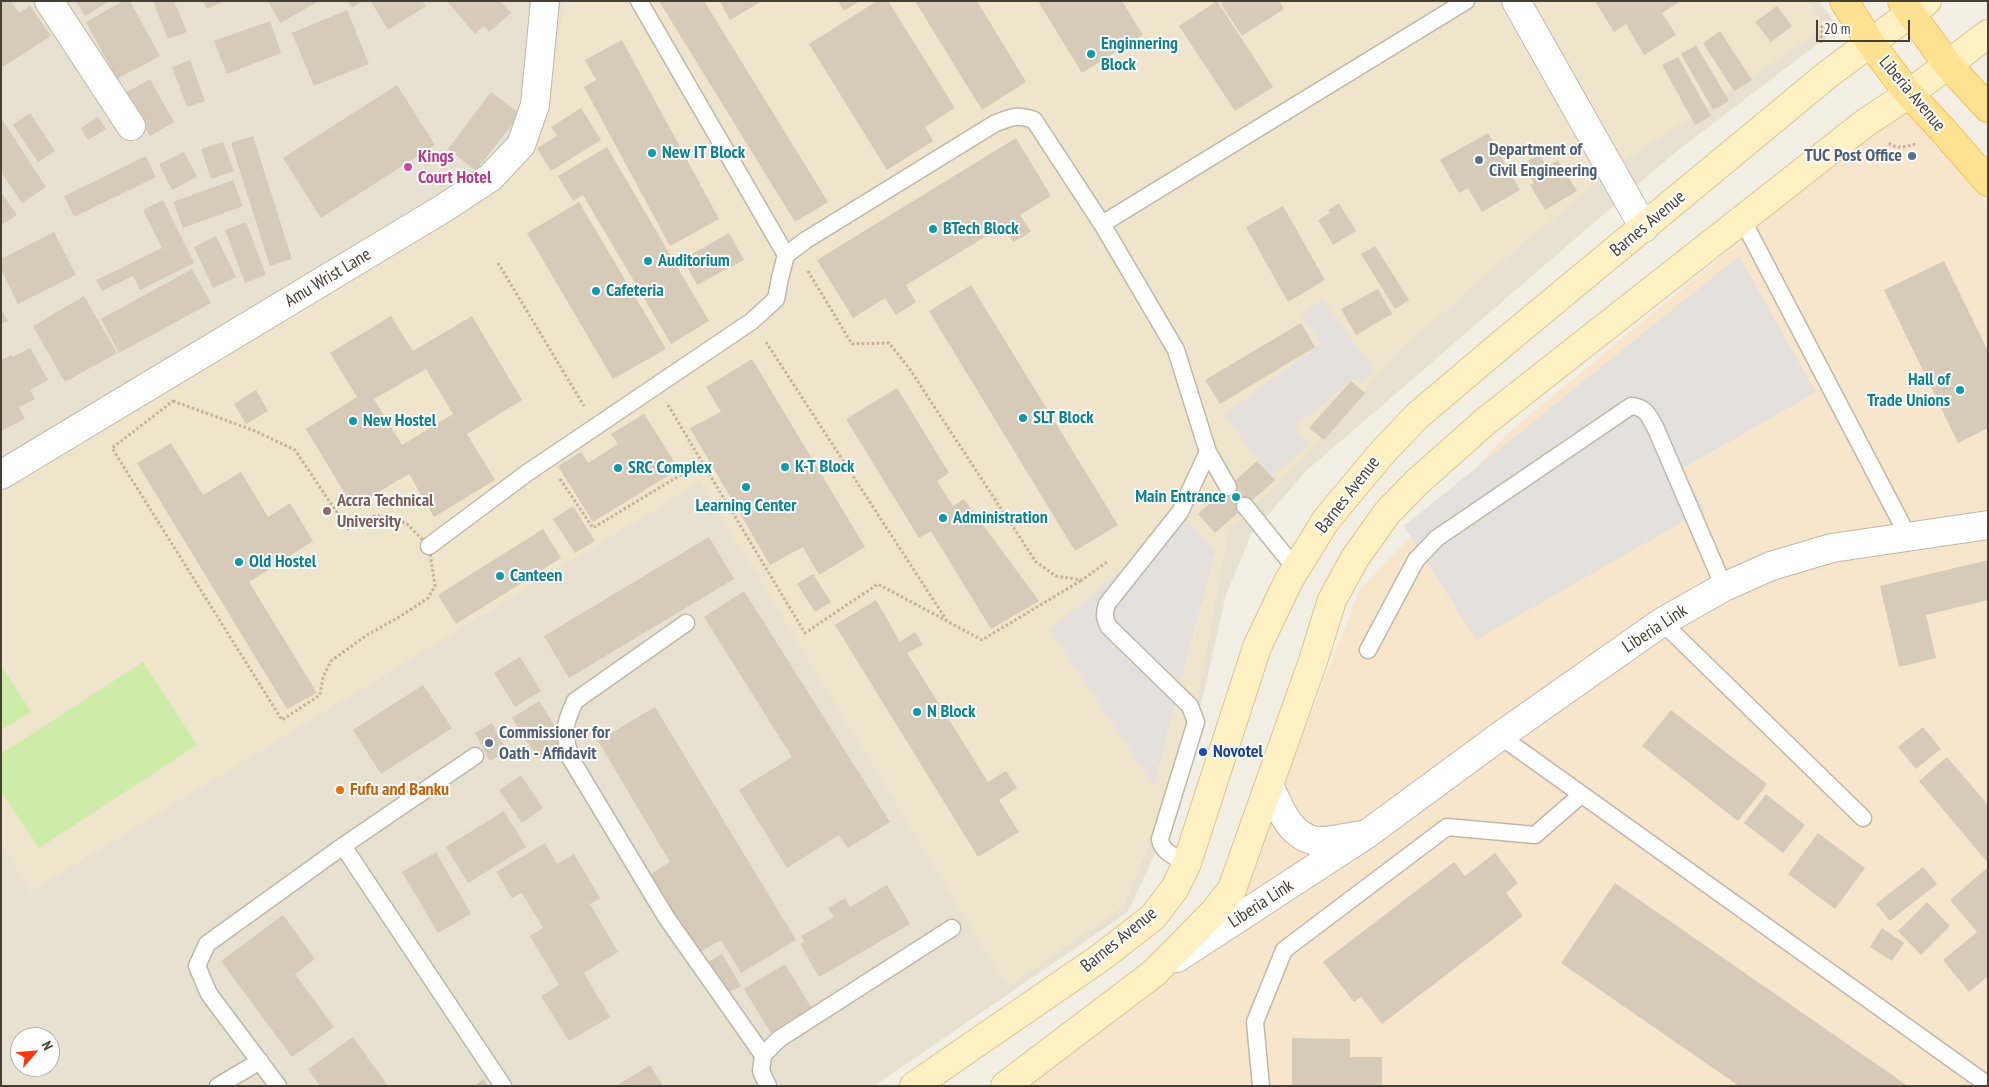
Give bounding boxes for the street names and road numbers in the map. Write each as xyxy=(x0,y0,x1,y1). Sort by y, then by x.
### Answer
street label: Liberia Avenue xyxy=(1874,52,1950,136)
street label: Barnes Avenue xyxy=(1606,186,1690,262)
street label: Amu Wrist Lane xyxy=(281,244,375,312)
street label: Barnes Avenue xyxy=(1311,452,1385,538)
street label: Liberia Link xyxy=(1619,600,1691,658)
street label: Liberia Link xyxy=(1225,875,1297,933)
street label: Barnes Avenue xyxy=(1077,903,1161,977)

